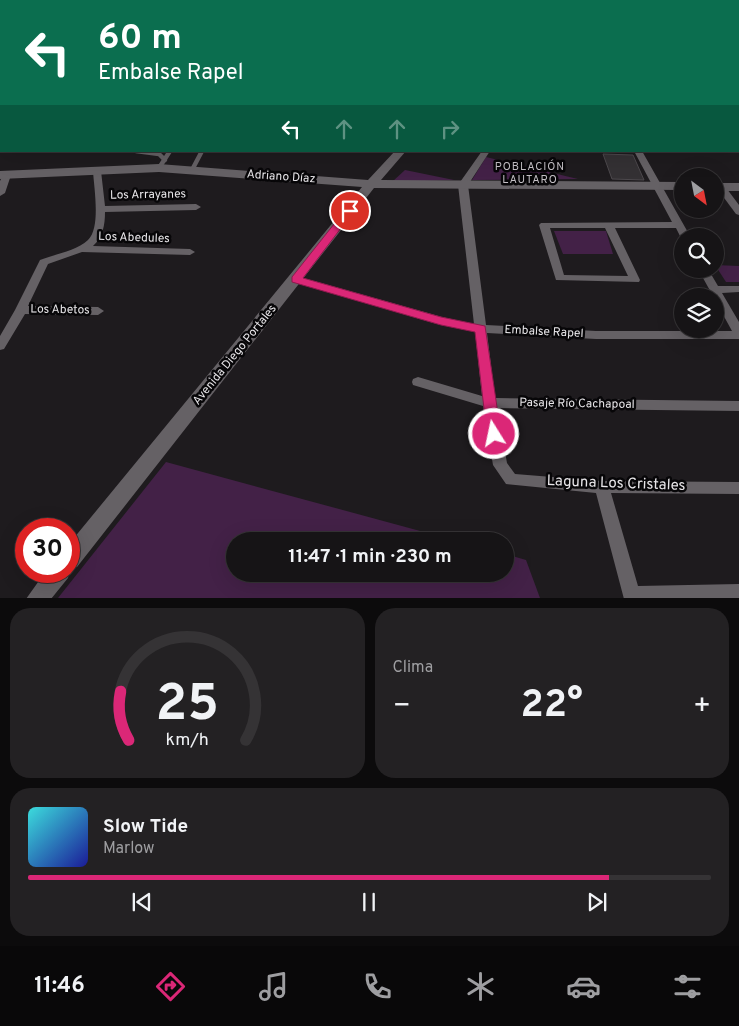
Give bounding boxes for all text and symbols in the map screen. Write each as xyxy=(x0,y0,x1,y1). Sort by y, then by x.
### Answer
text: 60 m xyxy=(98,17,182,61)
icon: left xyxy=(15,20,80,85)
text: Embalse Rapel xyxy=(98,60,243,87)
icon: left xyxy=(277,115,305,143)
icon: ahead xyxy=(330,115,358,143)
icon: ahead xyxy=(383,115,411,143)
icon: right xyxy=(436,115,464,143)
district label: POBLACIÓN LAUTARO xyxy=(495,159,565,187)
street label: Adriano Díaz xyxy=(246,167,316,187)
north arrow xyxy=(674,168,724,218)
map controls xyxy=(674,168,724,338)
street label: Los Arrayanes xyxy=(110,186,186,204)
pin xyxy=(329,190,371,232)
icon: arrive xyxy=(336,197,364,225)
button: search xyxy=(674,228,724,278)
street label: Los Abedules xyxy=(98,229,170,247)
button: layers xyxy=(674,288,724,338)
street label: Los Abetos xyxy=(30,301,90,319)
street label: Avenida Diego Portales xyxy=(189,301,281,409)
street label: Embalse Rapel xyxy=(504,322,584,342)
street label: Pasaje Río Cachapoal xyxy=(519,395,635,413)
position arrow xyxy=(467,407,519,459)
street label: Laguna Los Cristales xyxy=(546,472,686,496)
speed limit sign: 30 xyxy=(15,518,80,583)
text: 11:47 · 1 min · 230 m xyxy=(288,545,452,569)
text: Clima xyxy=(393,658,433,678)
text: 25 xyxy=(155,673,219,739)
text: 22° xyxy=(521,682,583,731)
text: − xyxy=(393,689,411,725)
text: + xyxy=(693,689,711,725)
text: km/h xyxy=(166,729,209,752)
text: Slow Tide xyxy=(103,815,188,839)
text: Marlow xyxy=(103,839,155,859)
icon: previous xyxy=(128,888,156,916)
icon: pause xyxy=(355,888,383,916)
icon: next xyxy=(583,888,611,916)
icon: directions xyxy=(153,969,188,1004)
icon: music xyxy=(256,969,291,1004)
icon: phone xyxy=(360,969,395,1004)
icon: climate xyxy=(463,969,498,1004)
icon: car xyxy=(566,969,601,1004)
icon: filters xyxy=(670,969,705,1004)
text: 11:46 xyxy=(34,973,85,1000)

